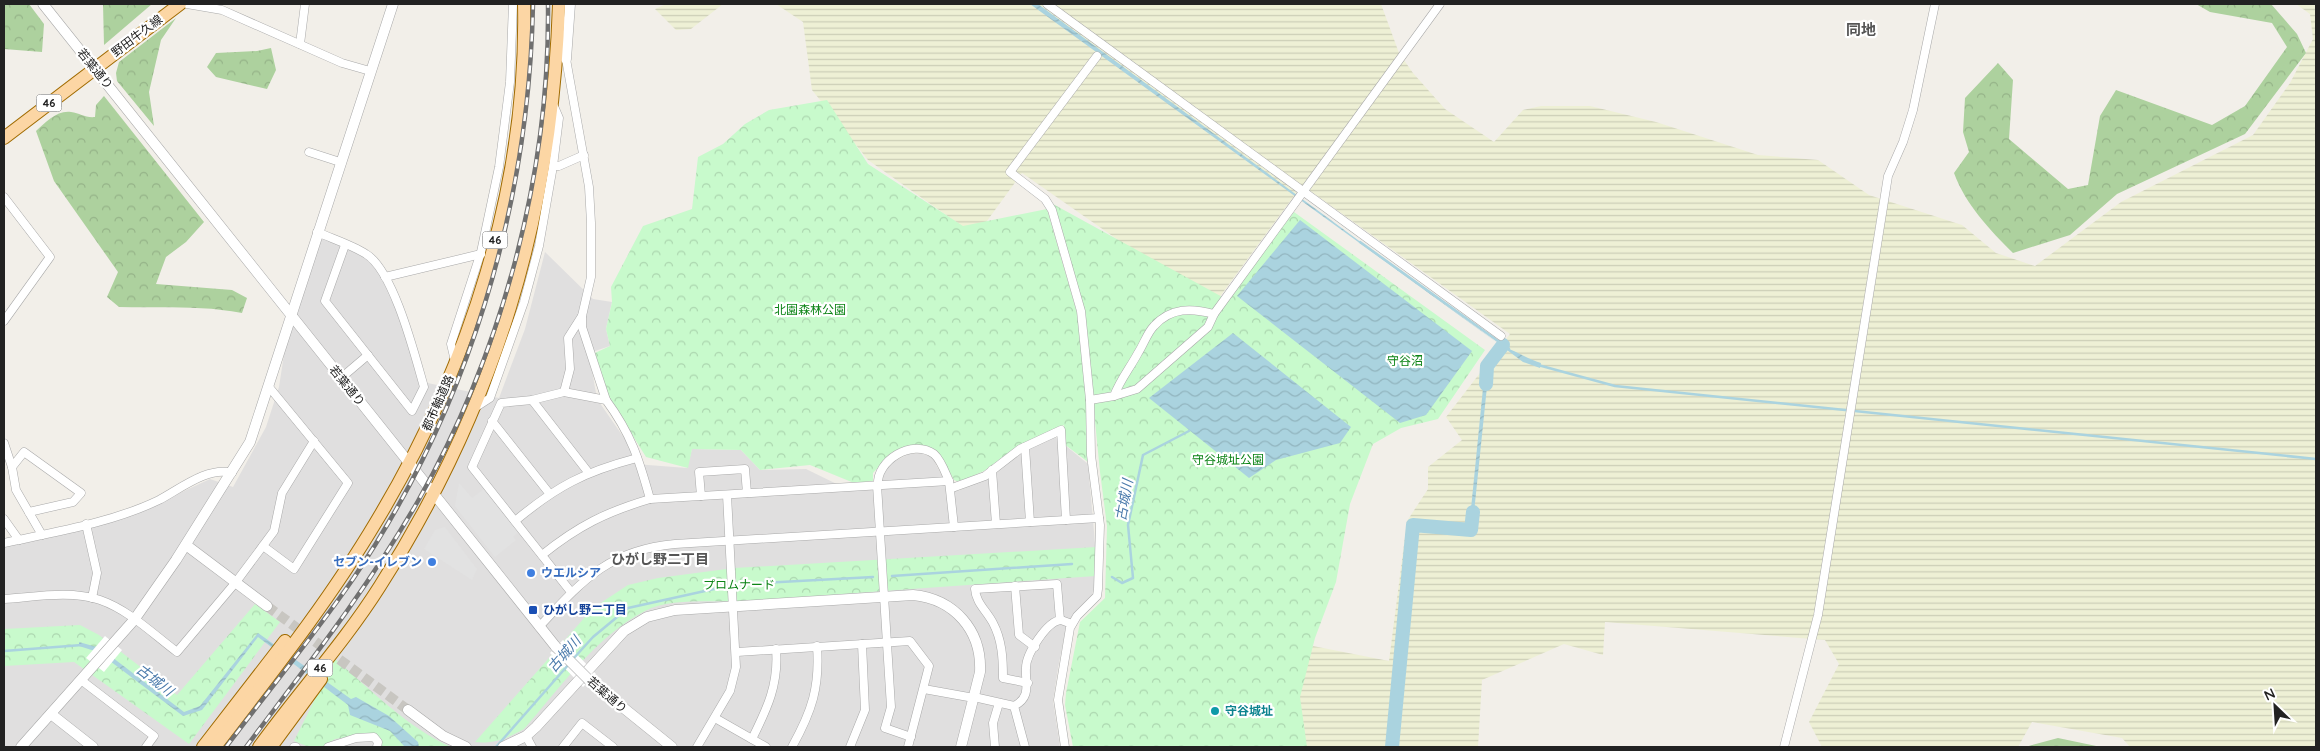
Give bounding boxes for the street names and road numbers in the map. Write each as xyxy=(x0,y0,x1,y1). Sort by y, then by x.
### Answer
street label: 野田牛久線 xyxy=(108,12,165,60)
street label: 若葉通り xyxy=(74,45,116,92)
road number: 46 xyxy=(36,95,62,112)
road number: 46 xyxy=(482,232,508,248)
street label: 若葉通り xyxy=(326,362,368,409)
street label: 都市軸道路 xyxy=(418,372,457,433)
road number: 46 xyxy=(308,660,332,676)
street label: 若葉通り xyxy=(584,673,630,716)

